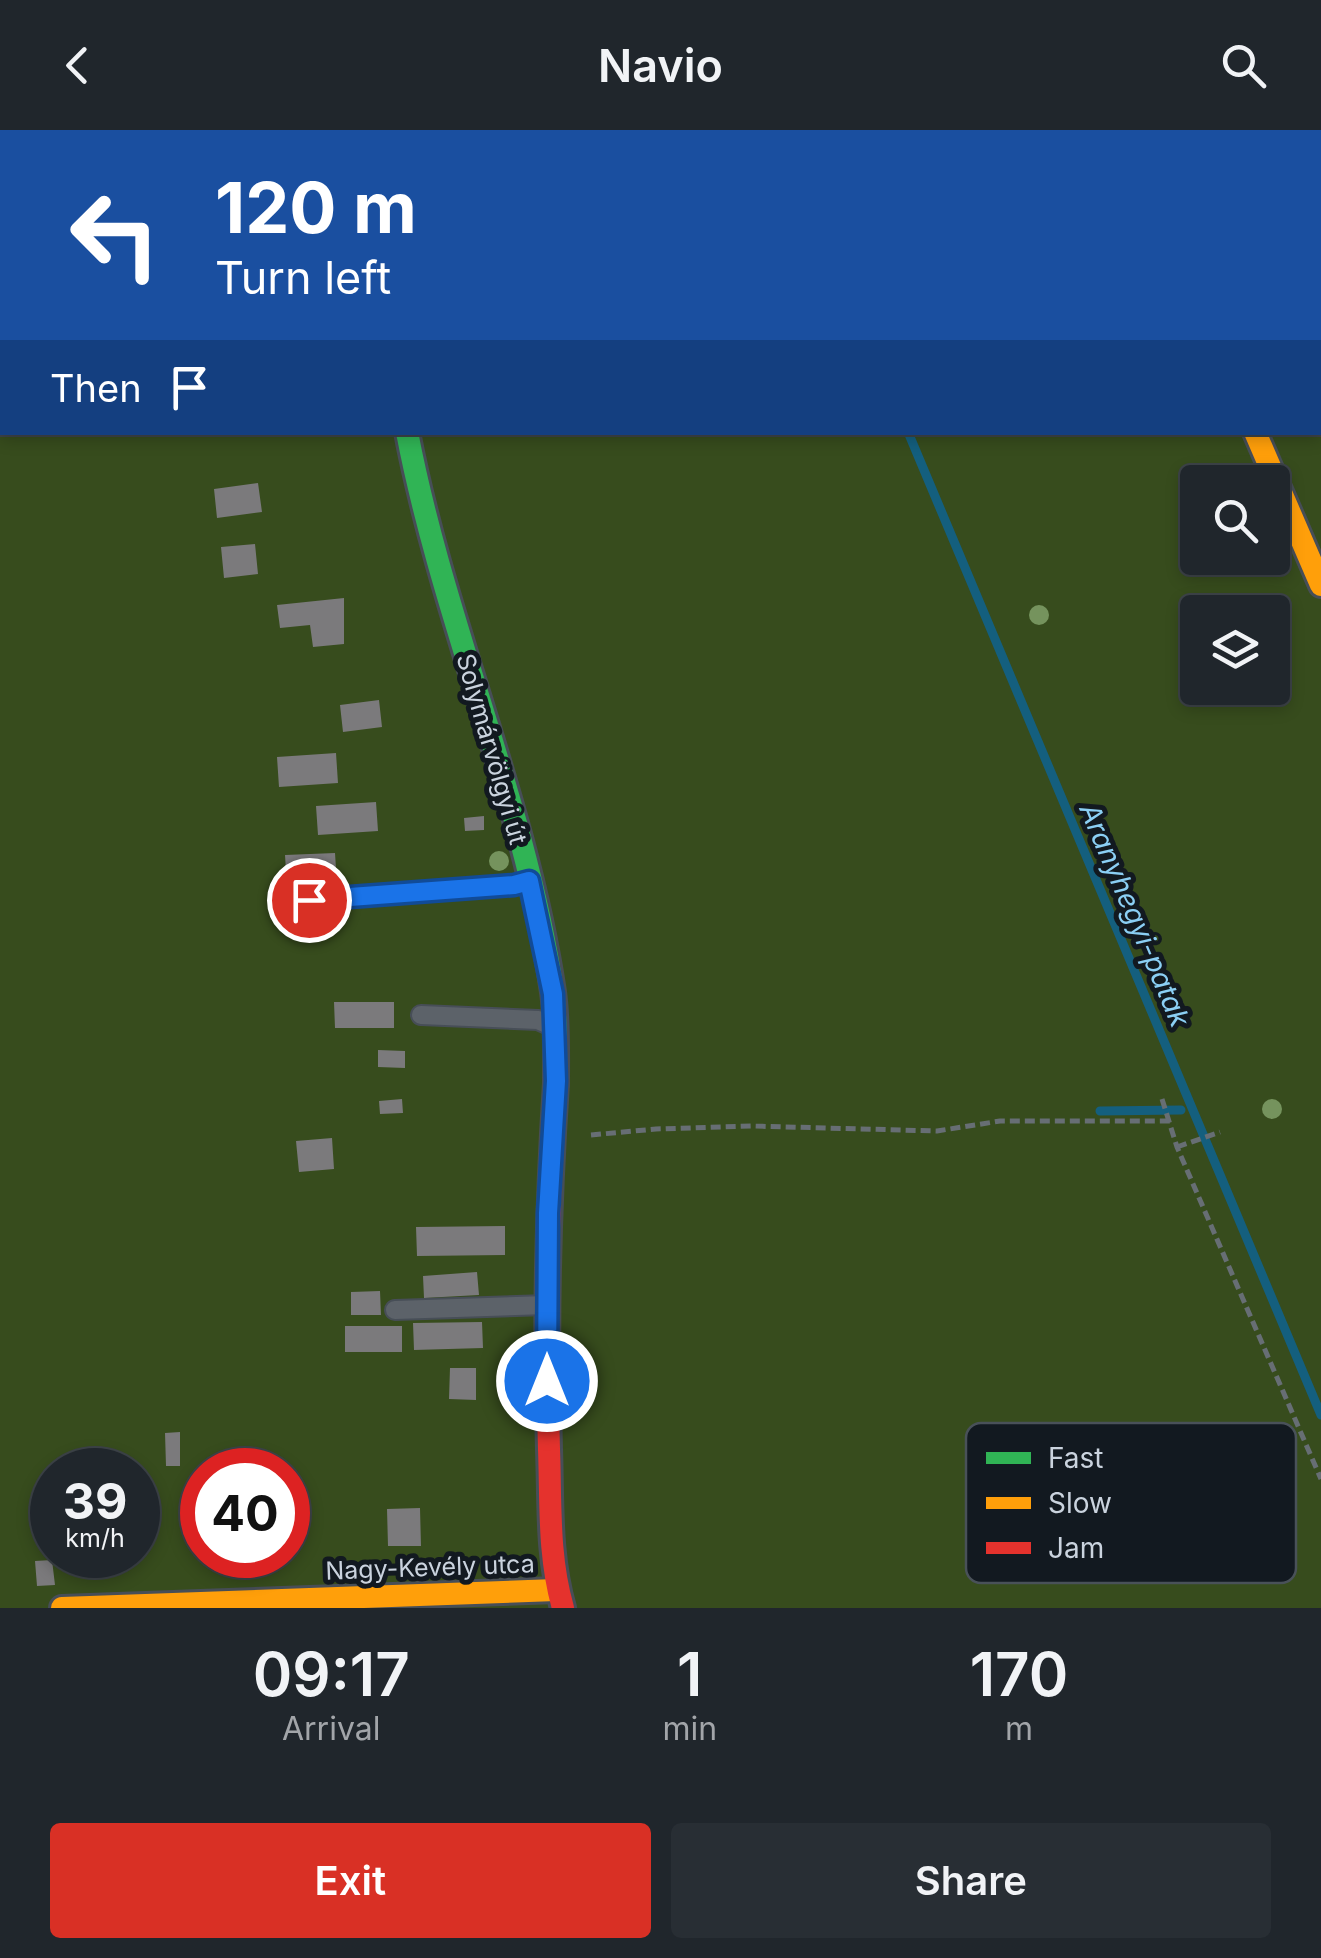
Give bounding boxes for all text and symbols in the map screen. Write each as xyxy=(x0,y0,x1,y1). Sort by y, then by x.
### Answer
icon: back xyxy=(50,38,105,93)
text: Navio xyxy=(598,38,723,93)
icon: search xyxy=(1216,38,1271,93)
text: 120 m xyxy=(215,165,417,250)
icon: left xyxy=(50,170,180,300)
text: Turn left xyxy=(215,250,391,305)
icon: arrive xyxy=(162,360,217,415)
text: Then xyxy=(50,365,142,411)
map controls xyxy=(1180,465,1290,705)
button: search xyxy=(1180,465,1290,575)
button: layers xyxy=(1180,595,1290,705)
street label: Solymárvölgyi út xyxy=(450,650,534,848)
water label: Aranyhegyi-patak xyxy=(1072,797,1198,1033)
pin xyxy=(267,858,352,943)
icon: arrive xyxy=(282,873,337,928)
position arrow xyxy=(495,1329,599,1433)
legend xyxy=(966,1423,1296,1583)
text: Fast xyxy=(1048,1441,1104,1475)
speed limit sign: 40 xyxy=(180,1448,310,1578)
text: 39 xyxy=(63,1471,127,1531)
text: Slow xyxy=(1048,1486,1112,1520)
text: km/h xyxy=(65,1523,125,1553)
text: Jam xyxy=(1048,1531,1104,1565)
street label: Nagy-Kevély utca xyxy=(325,1548,535,1586)
text: 09:17 xyxy=(253,1638,410,1710)
text: 1 xyxy=(677,1638,702,1710)
text: 170 xyxy=(970,1638,1068,1710)
text: Arrival xyxy=(282,1709,380,1748)
text: min xyxy=(662,1709,717,1748)
text: m xyxy=(1005,1709,1033,1748)
button: Exit xyxy=(50,1823,651,1938)
button: Share xyxy=(671,1823,1271,1938)

